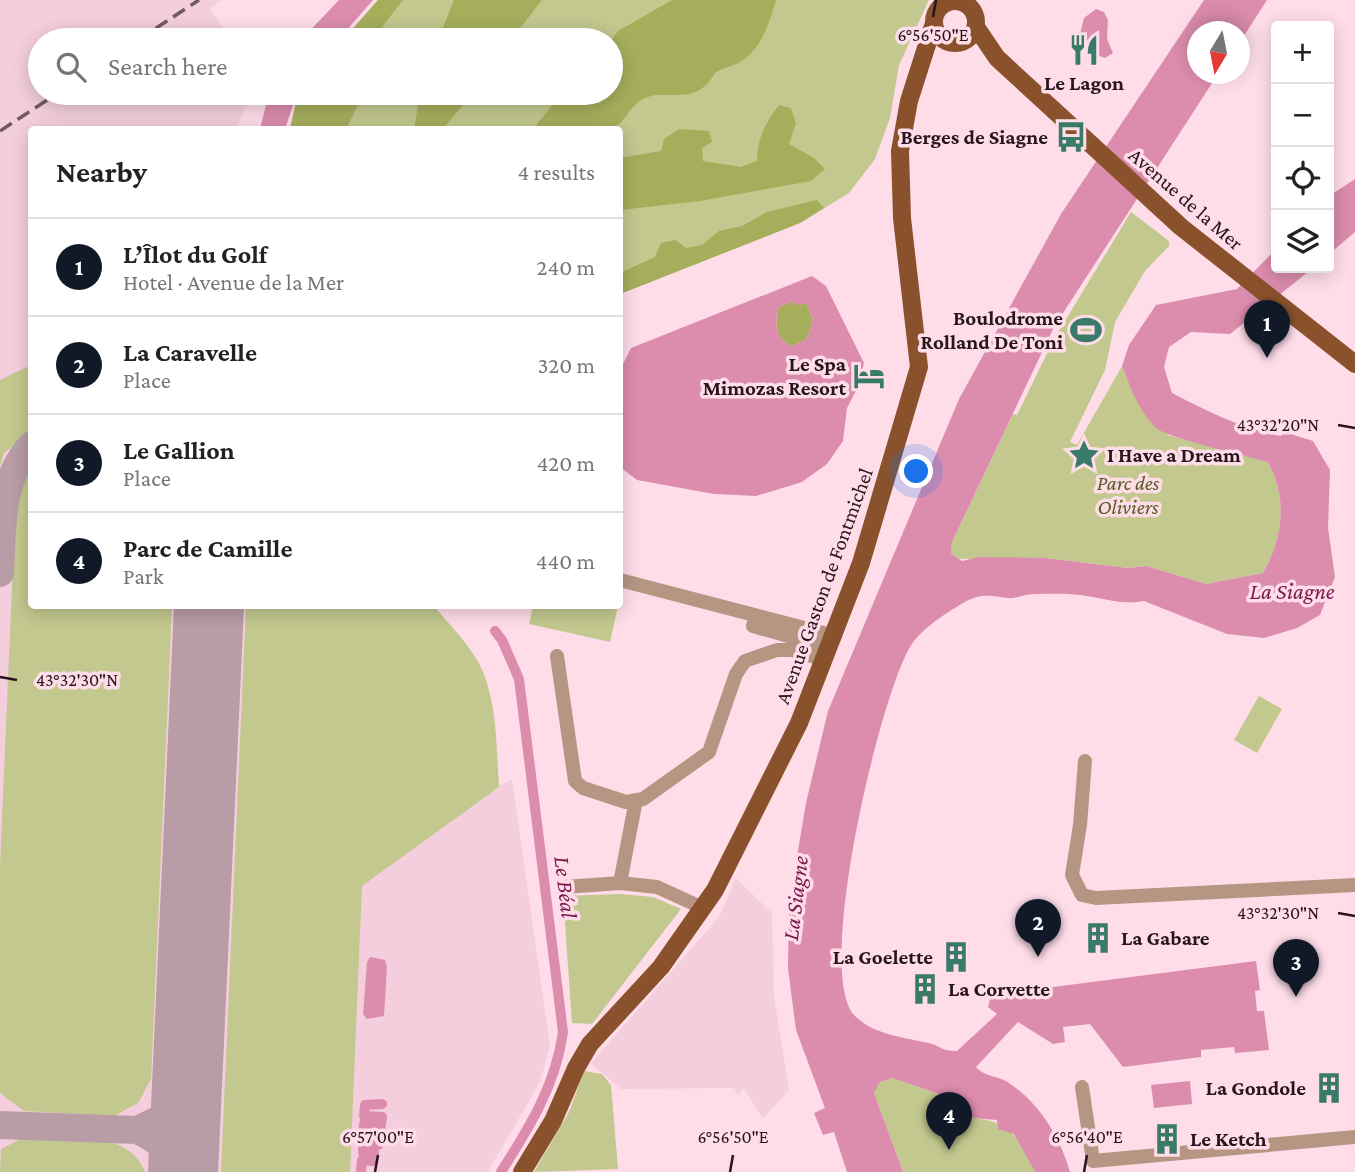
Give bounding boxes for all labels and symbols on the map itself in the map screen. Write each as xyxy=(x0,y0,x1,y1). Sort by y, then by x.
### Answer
north arrow xyxy=(1187,21,1250,84)
text: 6°56'50"E xyxy=(897,25,969,45)
restaurant icon: Le Lagon xyxy=(1067,33,1101,67)
place label: Le Lagon xyxy=(1044,71,1124,95)
bus stop icon: Berges de Siagne xyxy=(1054,120,1088,154)
place label: Berges de Siagne xyxy=(900,125,1048,149)
street label: Avenue de la Mer xyxy=(1124,143,1248,255)
pin: 1 xyxy=(1244,300,1290,358)
place label: Boulodrome Rolland De Toni xyxy=(920,306,1063,354)
sports icon: Boulodrome Rolland De Toni xyxy=(1069,313,1103,347)
place label: Le Spa Mimozas Resort xyxy=(703,352,847,400)
hotel icon: Le Spa Mimozas Resort xyxy=(852,359,886,393)
text: 43°32'20"N xyxy=(1237,415,1319,435)
place icon: I Have a Dream xyxy=(1067,438,1101,472)
place label: I Have a Dream xyxy=(1107,443,1241,467)
your location xyxy=(899,454,933,488)
street label: Avenue Gaston de Fontmichel xyxy=(770,465,878,707)
park label: Parc des Oliviers xyxy=(1097,471,1160,519)
water label: La Siagne xyxy=(1249,578,1335,604)
text: 43°32'30"N xyxy=(36,670,118,690)
water label: La Siagne xyxy=(777,854,813,942)
water label: Le Béal xyxy=(549,855,583,920)
pin: 2 xyxy=(1015,899,1061,957)
text: 43°32'30"N xyxy=(1237,903,1319,923)
building icon: La Gabare xyxy=(1081,921,1115,955)
place label: La Gabare xyxy=(1121,926,1210,950)
pin: 3 xyxy=(1273,939,1319,997)
building icon: La Goelette xyxy=(939,940,973,974)
place label: La Goelette xyxy=(833,945,933,969)
building icon: La Corvette xyxy=(908,972,942,1006)
place label: La Corvette xyxy=(948,977,1050,1001)
building icon: La Gondole xyxy=(1312,1071,1346,1105)
place label: La Gondole xyxy=(1206,1076,1306,1100)
pin: 4 xyxy=(926,1092,972,1150)
building icon: Le Ketch xyxy=(1150,1122,1184,1156)
text: 6°57'00"E xyxy=(342,1127,414,1147)
text: 6°56'50"E xyxy=(697,1127,769,1147)
text: 6°56'40"E xyxy=(1051,1127,1123,1147)
place label: Le Ketch xyxy=(1190,1127,1267,1151)

